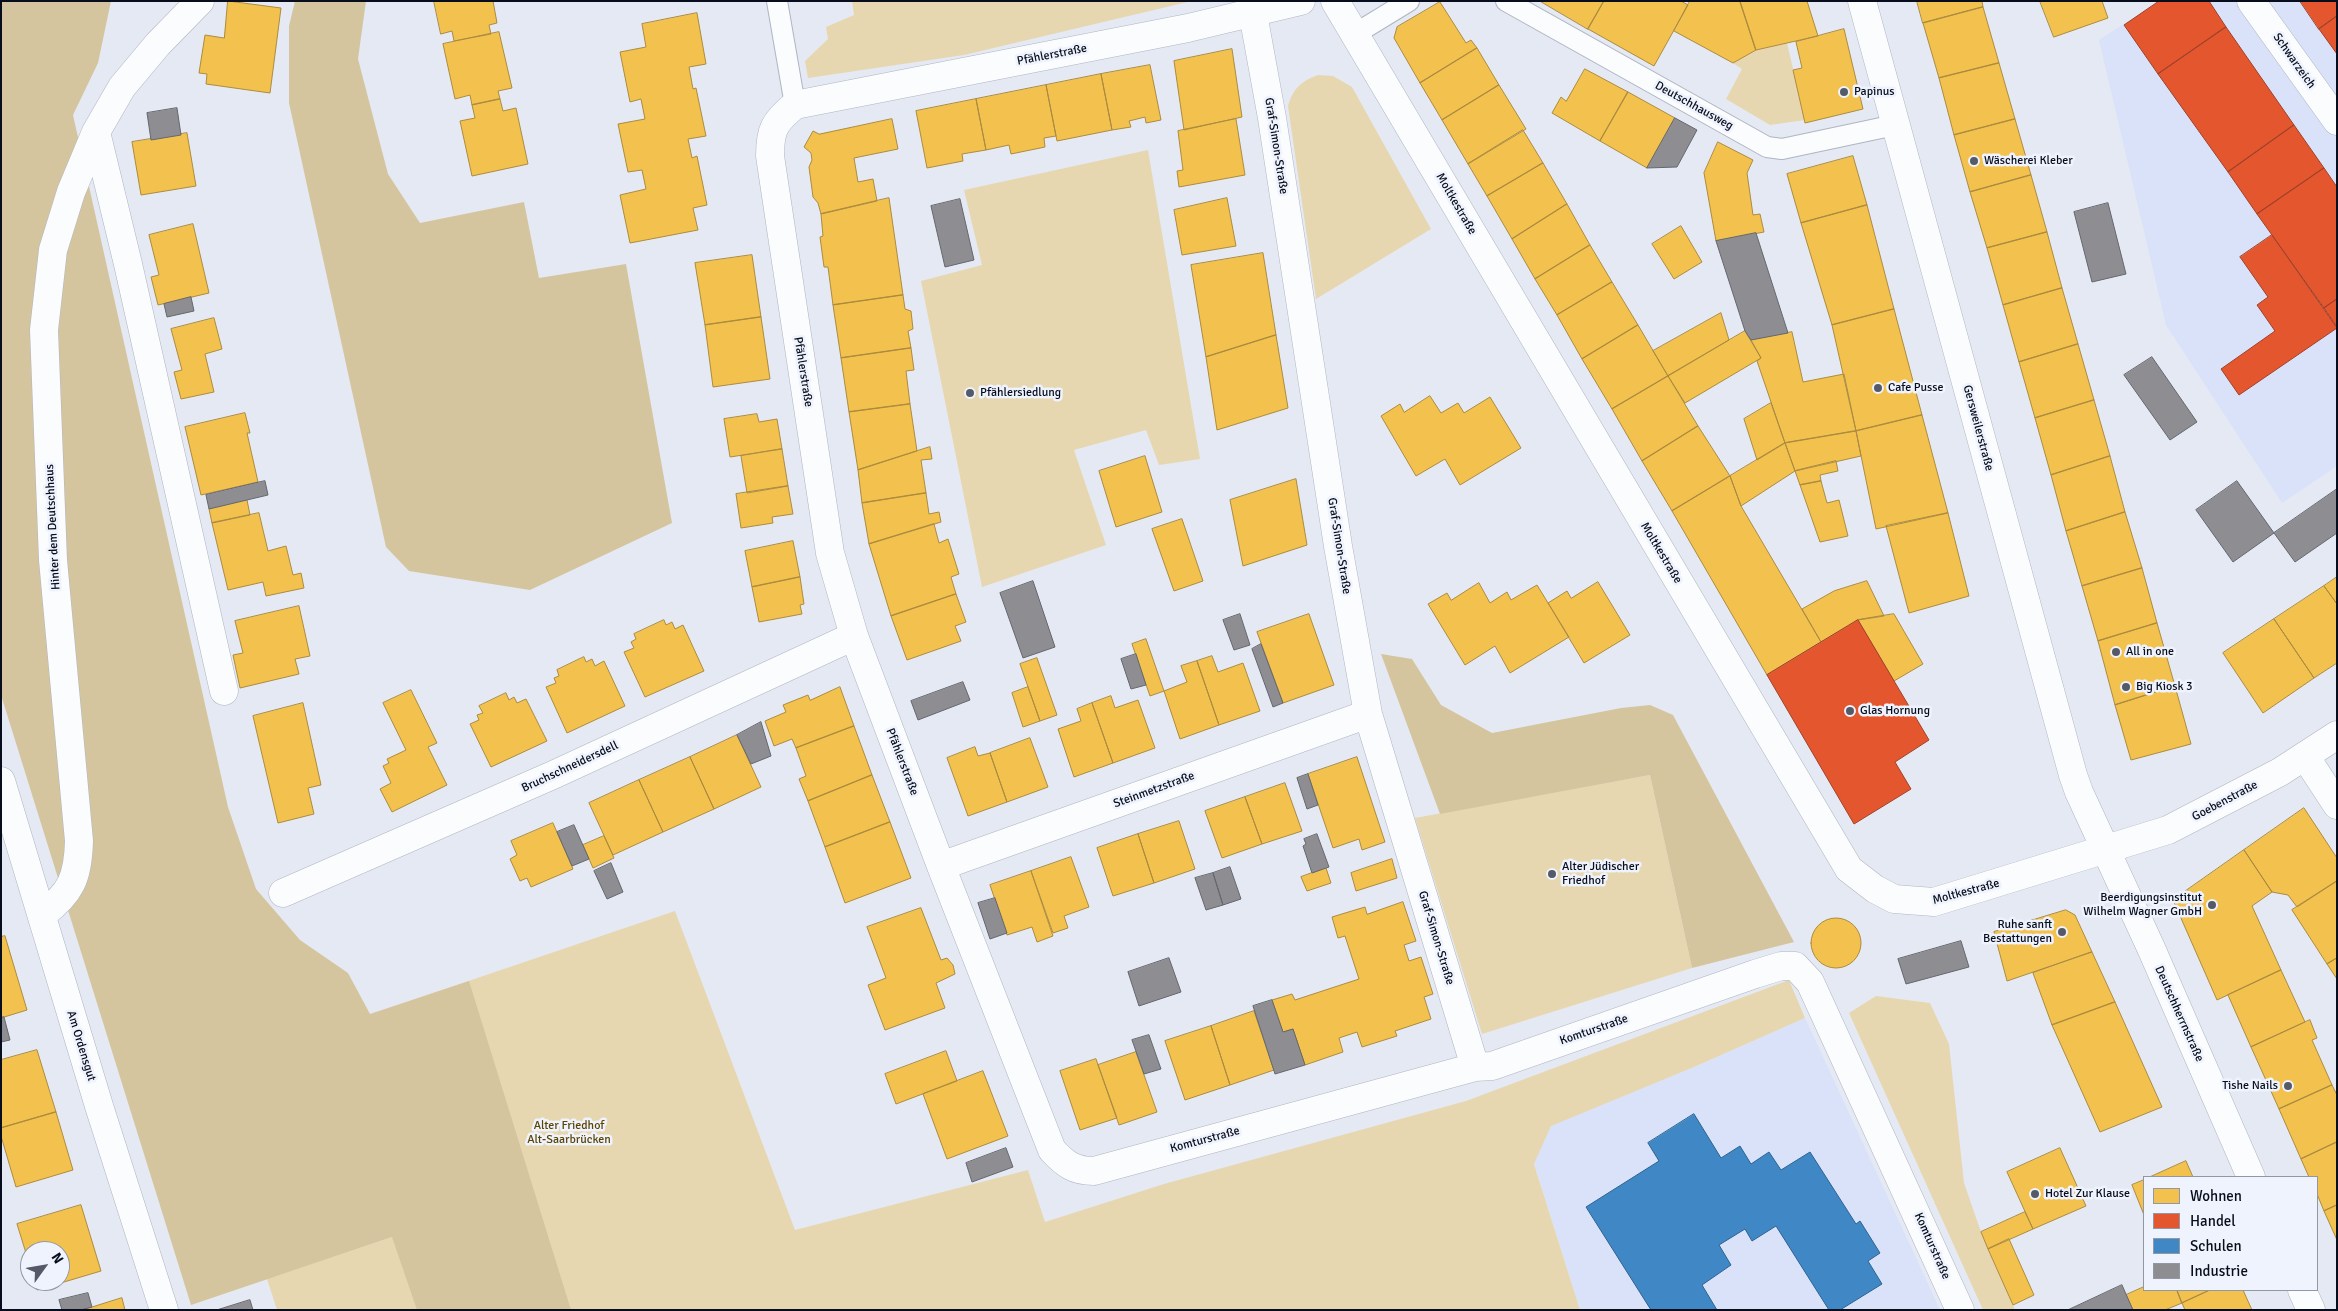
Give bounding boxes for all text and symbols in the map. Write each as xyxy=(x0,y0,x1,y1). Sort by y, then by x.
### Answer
street label: Schwarzeich xyxy=(2270,30,2318,92)
street label: Pfählerstraße xyxy=(1016,41,1088,69)
street label: Deutschhausweg xyxy=(1652,79,1736,133)
place label: Papinus xyxy=(1854,85,1895,99)
marker: Papinus xyxy=(1838,86,1850,98)
street label: Graf-Simon-Straße xyxy=(1261,97,1291,195)
place label: Wäscherei Kleber xyxy=(1984,154,2073,168)
marker: Wäscherei Kleber xyxy=(1968,155,1980,167)
street label: Moltkestraße xyxy=(1433,171,1479,237)
street label: Pfählerstraße xyxy=(790,336,816,408)
place label: Cafe Pusse xyxy=(1888,381,1944,395)
marker: Cafe Pusse xyxy=(1872,382,1884,394)
street label: Gersweilerstraße xyxy=(1960,383,1996,473)
place label: Pfählersiedlung xyxy=(980,386,1061,400)
marker: Pfählersiedlung xyxy=(964,387,976,399)
street label: Hinter dem Deutschhaus xyxy=(43,464,63,590)
street label: Graf-Simon-Straße xyxy=(1324,497,1354,595)
street label: Moltkestraße xyxy=(1637,520,1685,586)
place label: All in one xyxy=(2126,645,2174,659)
marker: All in one xyxy=(2110,646,2122,658)
place label: Big Kiosk 3 xyxy=(2136,680,2193,694)
marker: Big Kiosk 3 xyxy=(2120,681,2132,693)
place label: Glas Hornung xyxy=(1860,704,1930,718)
marker: Glas Hornung xyxy=(1844,705,1856,717)
street label: Pfählerstraße xyxy=(883,726,921,798)
street label: Bruchschneidersdell xyxy=(519,738,621,796)
street label: Steinmetzstraße xyxy=(1111,769,1197,811)
street label: Goebenstraße xyxy=(2190,778,2260,824)
place label: Alter Jüdischer Friedhof xyxy=(1562,860,1639,888)
marker: Alter Jüdischer Friedhof xyxy=(1546,868,1558,880)
street label: Moltkestraße xyxy=(1931,876,2001,908)
street label: Graf-Simon-Straße xyxy=(1415,889,1457,987)
place label: Beerdigungsinstitut Wilhelm Wagner GmbH xyxy=(2083,891,2202,919)
marker: Beerdigungsinstitut Wilhelm Wagner GmbH xyxy=(2206,899,2218,911)
place label: Ruhe sanft Bestattungen xyxy=(1983,918,2052,946)
marker: Ruhe sanft Bestattungen xyxy=(2056,926,2068,938)
street label: Deutschherrnstraße xyxy=(2151,964,2207,1064)
street label: Am Ordensgut xyxy=(63,1009,99,1083)
street label: Komturstraße xyxy=(1558,1012,1630,1048)
place label: Tishe Nails xyxy=(2222,1079,2278,1093)
marker: Tishe Nails xyxy=(2282,1080,2294,1092)
park label: Alter Friedhof Alt-Saarbrücken xyxy=(527,1119,611,1147)
street label: Komturstraße xyxy=(1169,1124,1241,1156)
legend xyxy=(2143,1176,2318,1291)
place label: Hotel Zur Klause xyxy=(2045,1187,2130,1201)
text: Wohnen xyxy=(2190,1187,2242,1205)
marker: Hotel Zur Klause xyxy=(2029,1188,2041,1200)
street label: Komturstraße xyxy=(1911,1210,1953,1282)
text: Handel xyxy=(2190,1212,2236,1230)
text: Schulen xyxy=(2190,1237,2242,1255)
north arrow xyxy=(20,1241,70,1291)
text: N xyxy=(48,1250,67,1267)
text: Industrie xyxy=(2190,1262,2248,1280)

